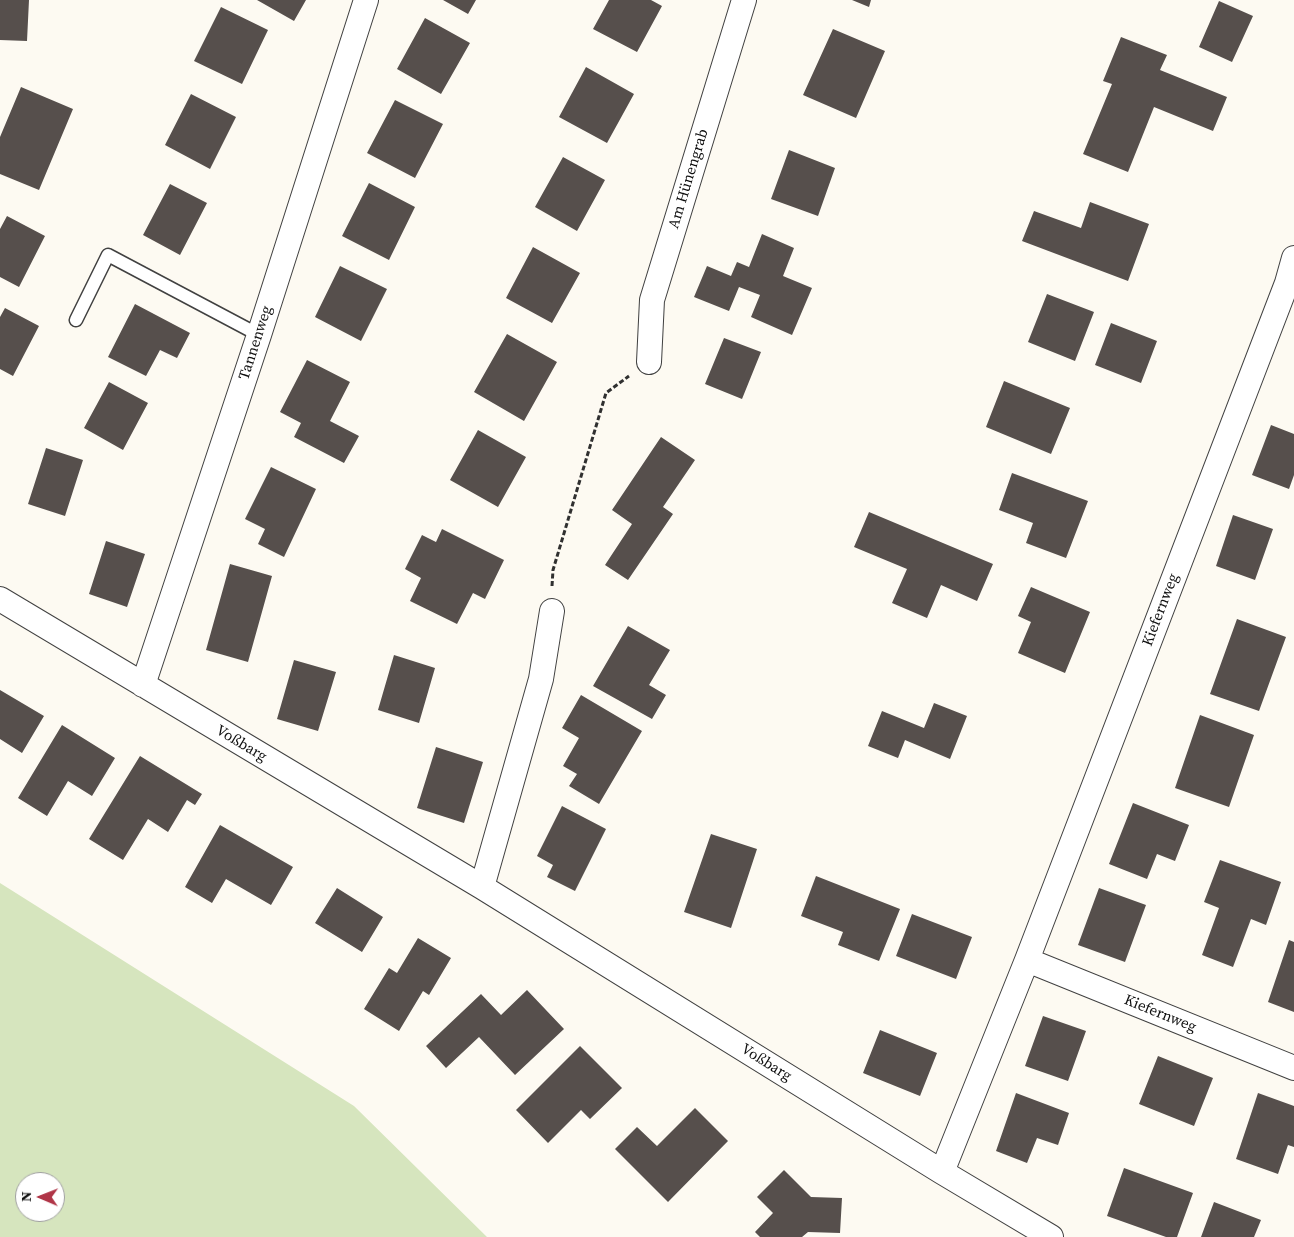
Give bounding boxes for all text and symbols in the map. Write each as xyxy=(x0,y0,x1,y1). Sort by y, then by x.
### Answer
street label: Am Hünengrab xyxy=(665,127,713,231)
street label: Tannenweg xyxy=(236,304,276,382)
street label: Kiefernweg xyxy=(1139,571,1183,649)
street label: Voßbarg xyxy=(212,722,270,766)
street label: Kiefernweg xyxy=(1121,991,1199,1037)
street label: Voßbarg xyxy=(737,1040,795,1086)
north arrow xyxy=(15,1172,65,1222)
text: N xyxy=(16,1191,36,1202)

